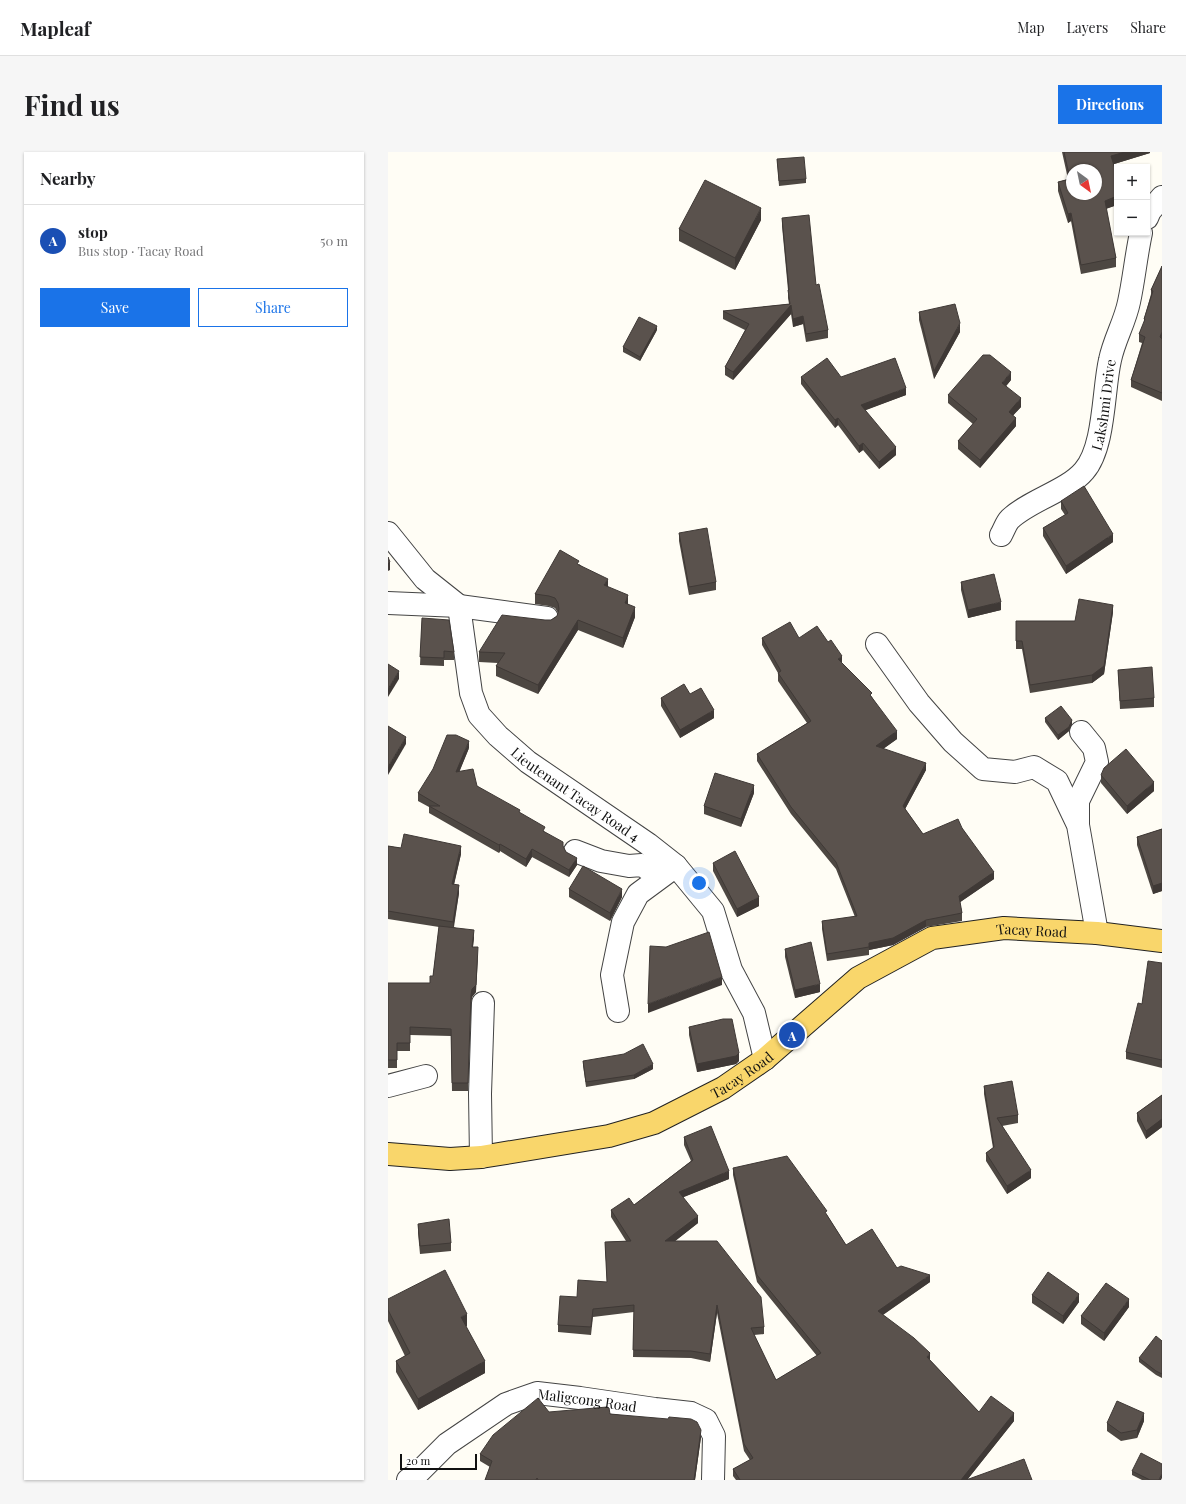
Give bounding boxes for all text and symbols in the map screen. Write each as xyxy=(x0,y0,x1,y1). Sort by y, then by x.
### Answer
text: Mapleaf xyxy=(20,15,91,41)
text: Map xyxy=(1017,18,1045,37)
text: Layers xyxy=(1067,18,1108,37)
text: Share xyxy=(1130,18,1166,37)
button: Directions xyxy=(1058,85,1162,124)
text: Find us xyxy=(24,86,120,123)
north arrow xyxy=(1066,164,1102,200)
map controls xyxy=(1114,164,1150,236)
button: + xyxy=(1114,164,1150,200)
text: Nearby xyxy=(40,167,95,189)
button: − xyxy=(1114,200,1150,236)
text: stop xyxy=(78,222,108,242)
text: A xyxy=(49,232,57,249)
text: 50 m xyxy=(320,232,348,249)
text: Bus stop · Tacay Road xyxy=(78,242,204,259)
button: Save xyxy=(40,288,190,327)
button: Share xyxy=(198,288,348,327)
street label: Lakshmi Drive xyxy=(1086,357,1119,453)
street label: Lieutenant Tacay Road 4 xyxy=(507,742,644,845)
your location xyxy=(689,873,709,893)
street label: Tacay Road xyxy=(995,918,1068,941)
pin: A xyxy=(779,1020,805,1050)
street label: Tacay Road xyxy=(707,1047,777,1102)
street label: Maligcong Road xyxy=(536,1384,638,1416)
scale bar xyxy=(400,1452,477,1471)
text: 20 m xyxy=(406,1453,430,1468)

